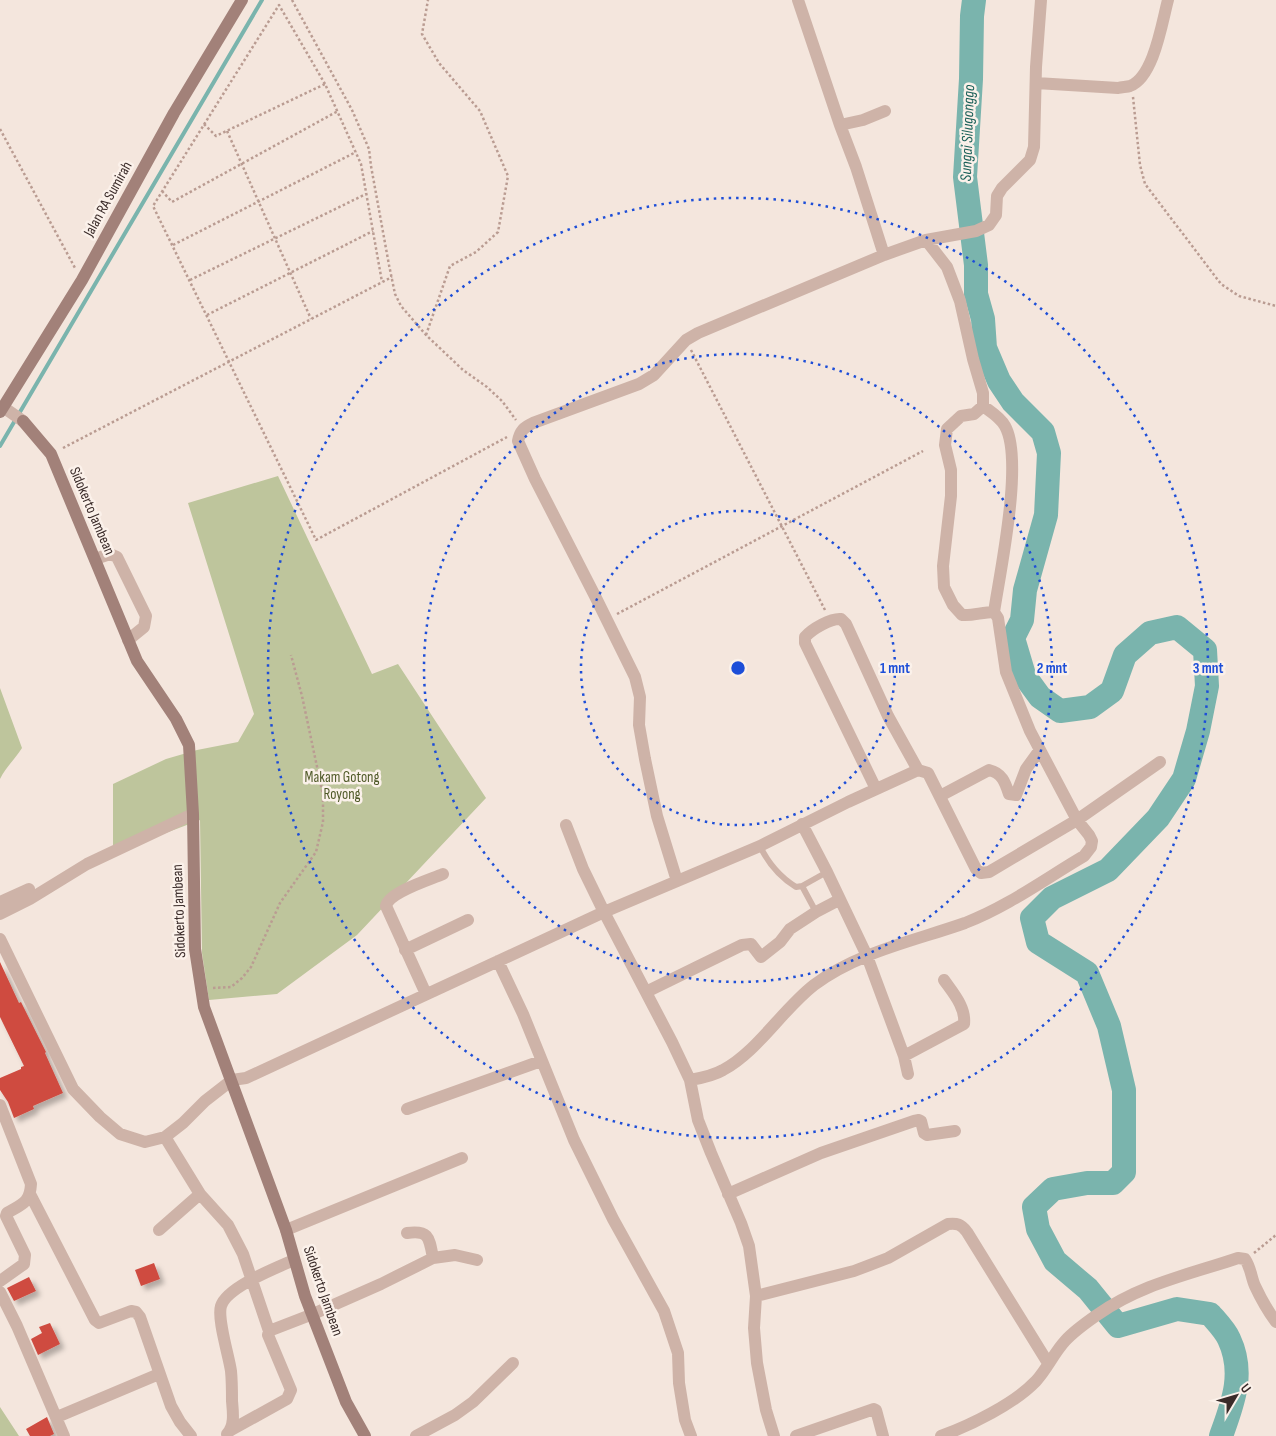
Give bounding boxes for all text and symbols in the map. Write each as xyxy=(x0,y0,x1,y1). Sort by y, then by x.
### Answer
water label: Sungai Silugonggo xyxy=(957,84,979,182)
street label: Jalan RA Sumirah xyxy=(79,158,136,241)
street label: Sidokerto Jambean xyxy=(65,464,119,558)
centre of rings xyxy=(729,659,747,677)
text: 1 mnt xyxy=(880,659,910,678)
text: 2 mnt xyxy=(1037,659,1067,678)
text: 3 mnt xyxy=(1193,659,1223,678)
park label: Makam Gotong Royong xyxy=(304,768,380,804)
street label: Sidokerto Jambean xyxy=(168,864,190,958)
street label: Sidokerto Jambean xyxy=(299,1244,347,1338)
north arrow xyxy=(1211,1371,1261,1421)
text: U xyxy=(1237,1380,1255,1396)

